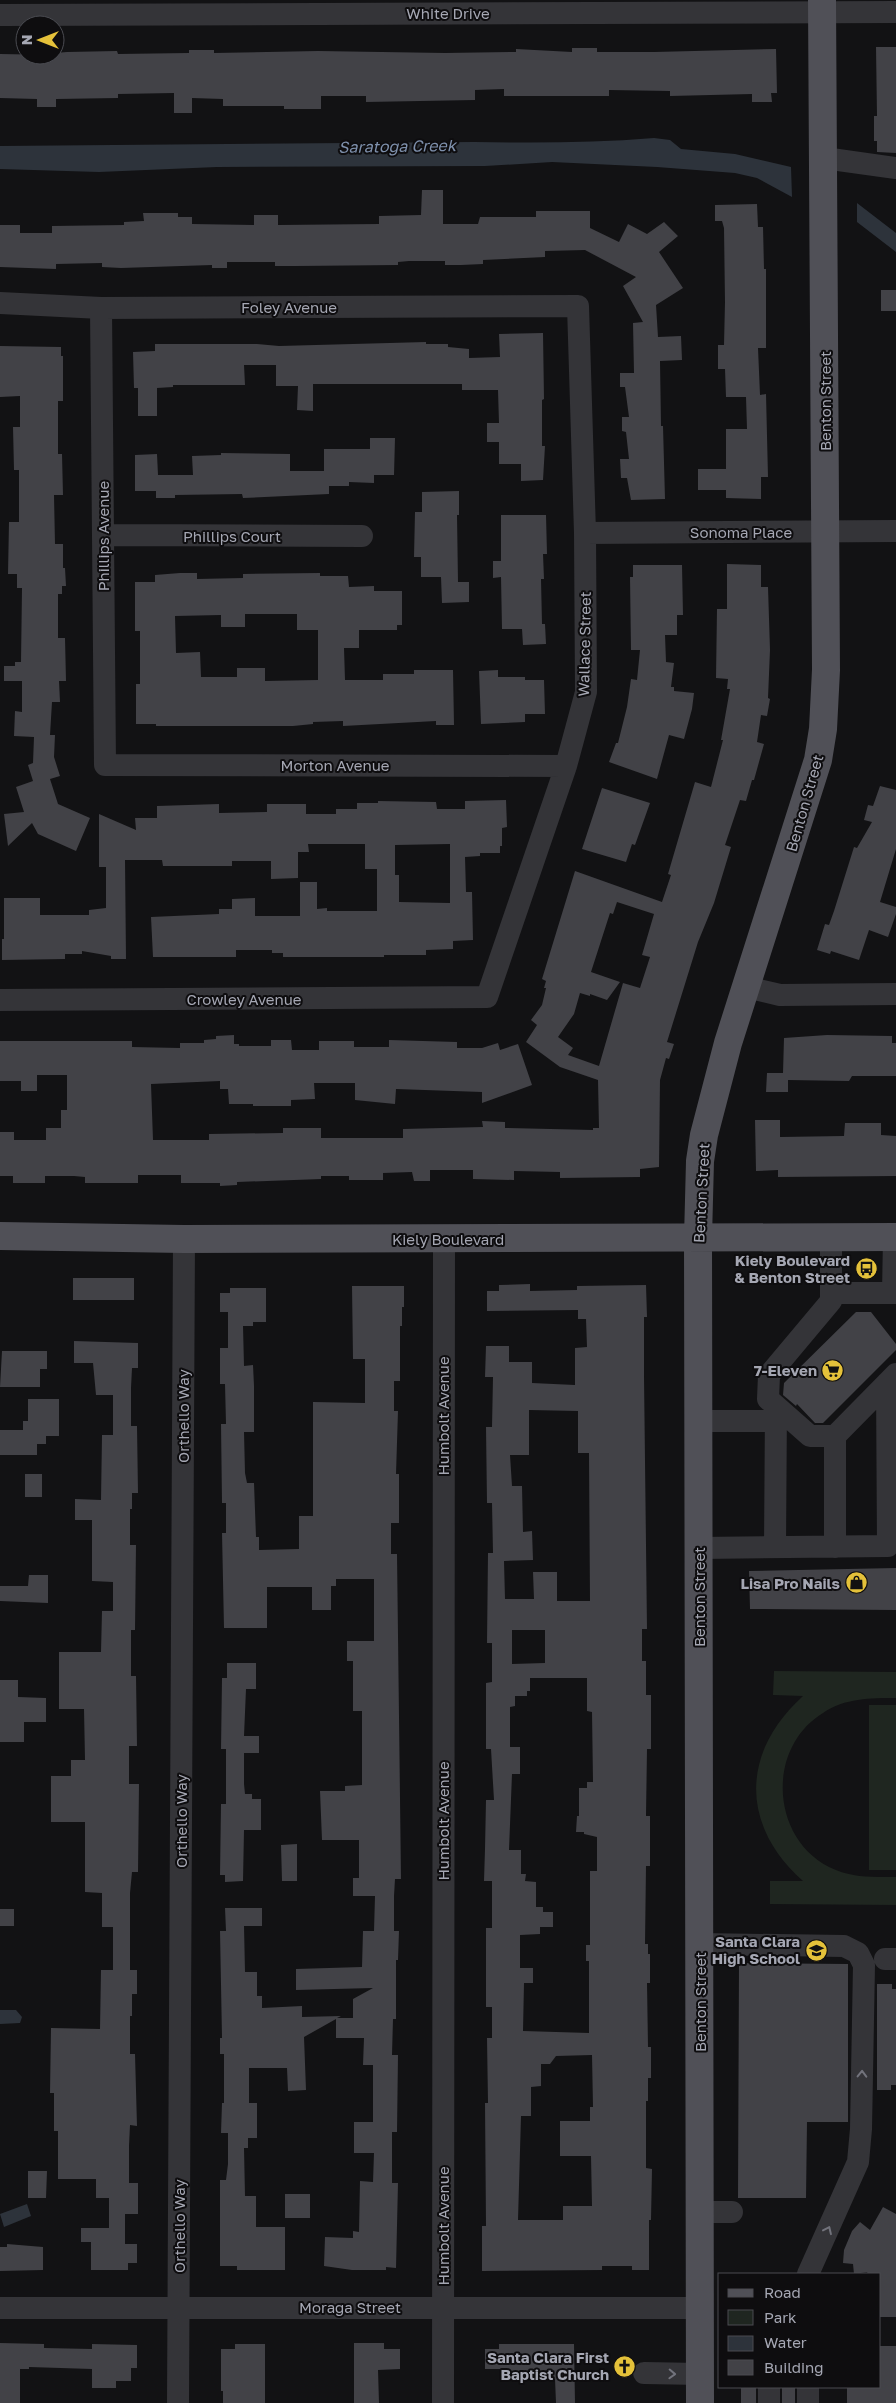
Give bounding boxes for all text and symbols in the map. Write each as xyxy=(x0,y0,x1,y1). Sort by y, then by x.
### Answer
street label: White Drive xyxy=(406,4,490,22)
north arrow xyxy=(15,15,65,65)
text: N xyxy=(18,35,35,45)
water label: Saratoga Creek xyxy=(338,135,458,157)
street label: Foley Avenue xyxy=(241,298,337,316)
street label: Benton Street xyxy=(816,351,834,451)
street label: Phillips Avenue xyxy=(94,480,112,591)
street label: Sonoma Place xyxy=(690,523,792,541)
street label: Phillips Court xyxy=(183,527,281,545)
street label: Wallace Street xyxy=(574,591,594,697)
street label: Benton Street xyxy=(782,752,826,854)
street label: Morton Avenue xyxy=(281,756,390,774)
street label: Crowley Avenue xyxy=(186,990,302,1008)
street label: Benton Street xyxy=(689,1142,713,1244)
street label: Kiely Boulevard xyxy=(392,1230,504,1248)
place label: Kiely Boulevard & Benton Street xyxy=(734,1251,850,1286)
bus stop icon: Kiely Boulevard & Benton Street xyxy=(854,1257,878,1281)
street label: Humbolt Avenue xyxy=(434,1356,452,1476)
supermarket icon: 7-Eleven xyxy=(821,1358,845,1382)
place label: 7-Eleven xyxy=(754,1361,817,1379)
street label: Orthello Way xyxy=(174,1369,192,1463)
street label: Benton Street xyxy=(690,1547,708,1647)
shop icon: Lisa Pro Nails xyxy=(844,1571,868,1595)
place label: Lisa Pro Nails xyxy=(740,1574,840,1592)
street label: Humbolt Avenue xyxy=(434,1761,452,1881)
street label: Orthello Way xyxy=(172,1774,190,1868)
place label: Santa Clara High School xyxy=(712,1932,800,1967)
school or university icon: Santa Clara High School xyxy=(804,1938,828,1962)
street label: Benton Street xyxy=(691,1952,709,2052)
one-way arrow xyxy=(857,2069,867,2077)
street label: Humbolt Avenue xyxy=(434,2166,452,2286)
street label: Orthello Way xyxy=(170,2179,188,2273)
one-way arrow xyxy=(822,2226,833,2235)
legend xyxy=(718,2273,881,2388)
text: Road xyxy=(764,2283,801,2301)
street label: Moraga Street xyxy=(299,2298,401,2316)
text: Park xyxy=(764,2308,797,2326)
text: Water xyxy=(764,2333,807,2351)
place label: Santa Clara First Baptist Church xyxy=(487,2348,609,2383)
church icon: Santa Clara First Baptist Church xyxy=(613,2354,637,2378)
text: Building xyxy=(764,2358,824,2376)
one-way arrow xyxy=(668,2369,676,2379)

